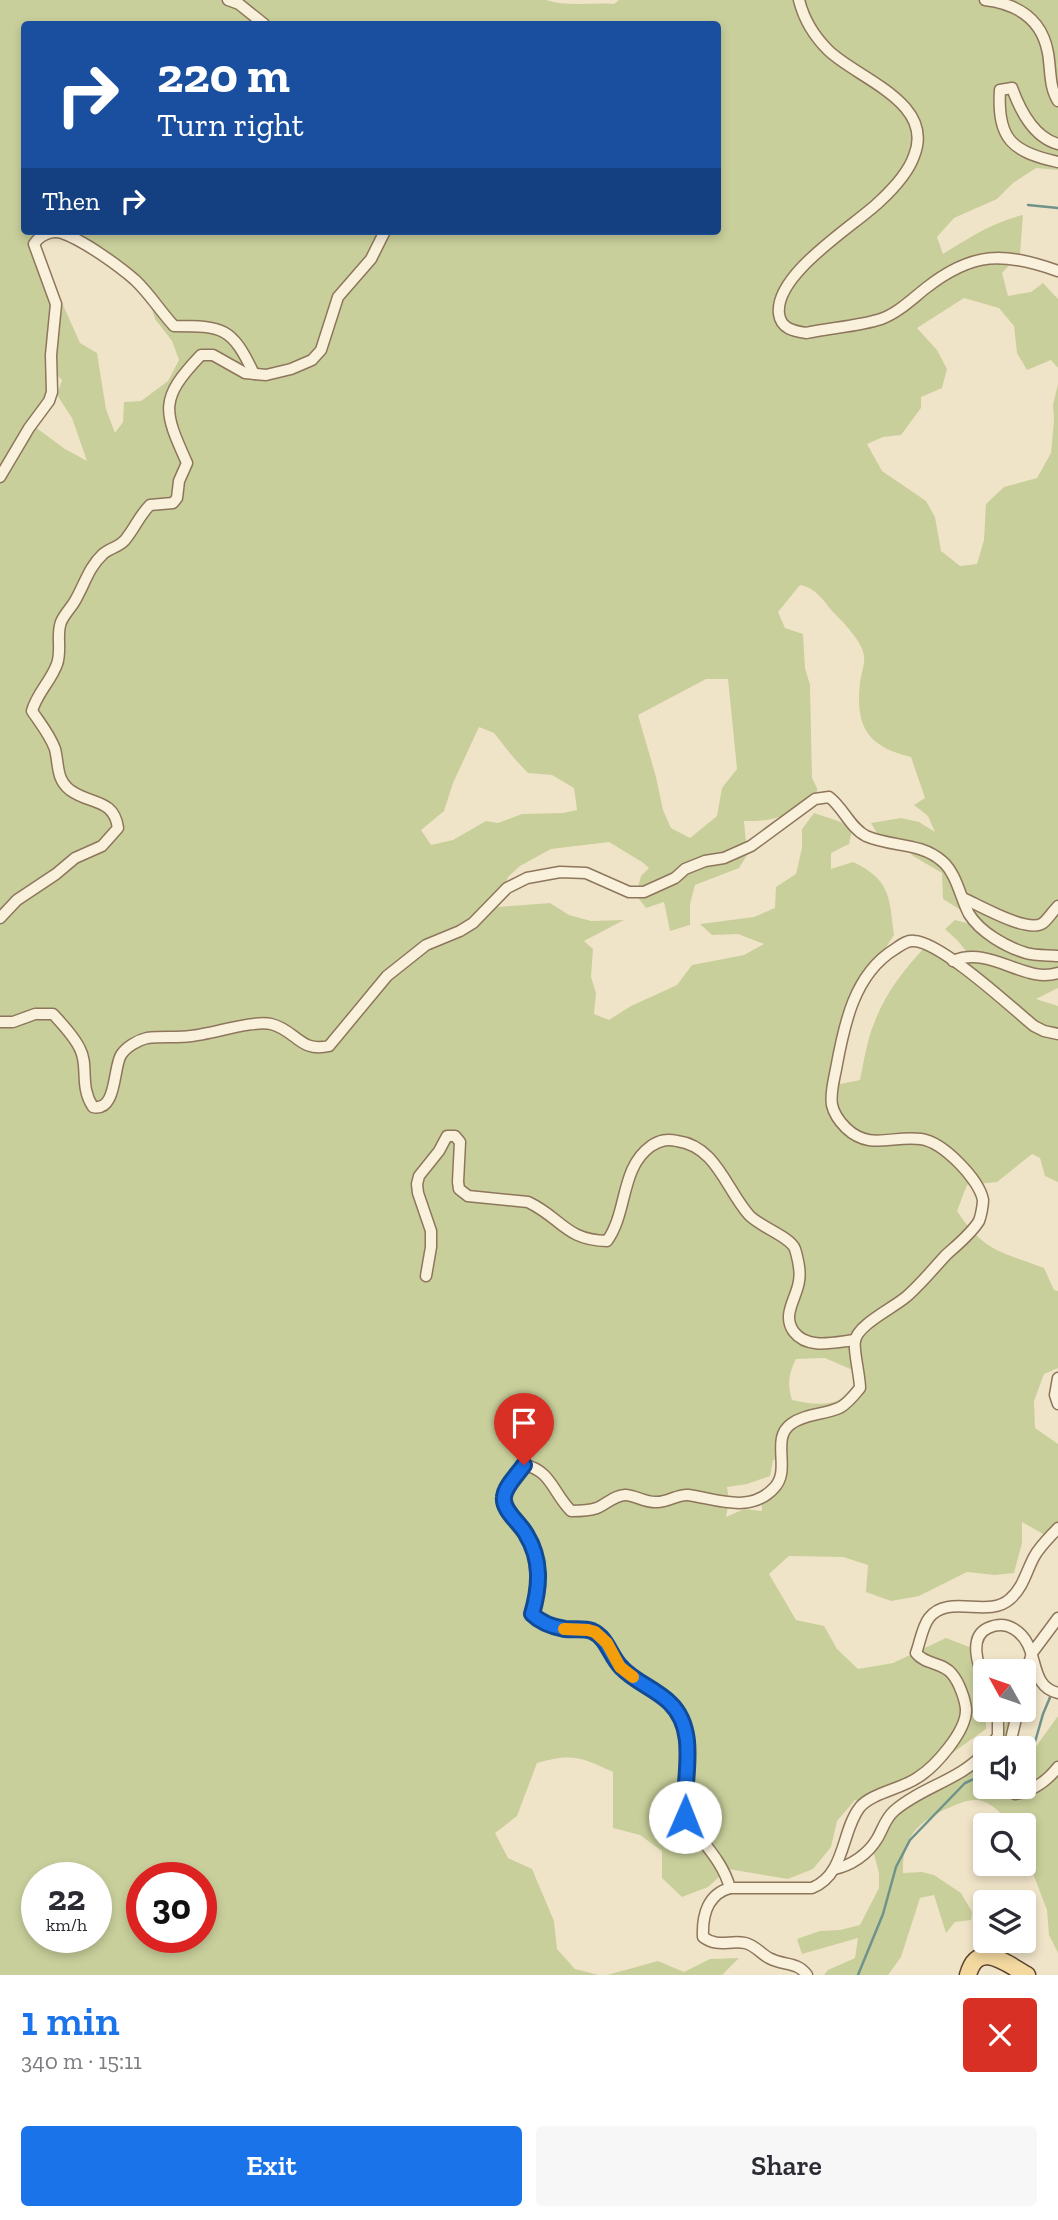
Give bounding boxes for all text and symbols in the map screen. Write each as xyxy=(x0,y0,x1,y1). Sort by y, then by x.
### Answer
text: 220 m xyxy=(157,46,290,105)
icon: right xyxy=(42,49,133,140)
text: Turn right xyxy=(157,106,304,144)
icon: right xyxy=(114,182,152,220)
text: Then xyxy=(42,185,100,217)
pin xyxy=(494,1393,554,1465)
icon: arrive xyxy=(505,1404,543,1442)
north arrow xyxy=(973,1659,1036,1722)
map controls xyxy=(973,1659,1036,1953)
button: sound xyxy=(973,1736,1036,1799)
position arrow xyxy=(648,1780,722,1854)
button: search xyxy=(973,1813,1036,1876)
speed limit sign: 30 xyxy=(126,1862,217,1953)
text: 22 xyxy=(48,1877,85,1919)
button: layers xyxy=(973,1890,1036,1953)
text: km/h xyxy=(46,1914,87,1936)
text: 1 min xyxy=(21,1995,120,2046)
button: close xyxy=(963,1998,1037,2072)
text: 340 m · 15:11 xyxy=(21,2047,142,2075)
button: Exit xyxy=(21,2126,522,2206)
button: Share xyxy=(536,2126,1037,2206)

